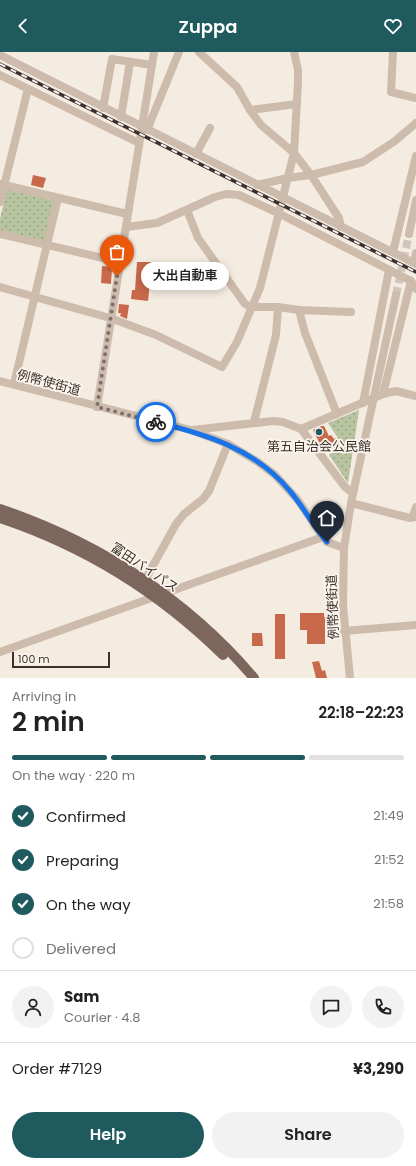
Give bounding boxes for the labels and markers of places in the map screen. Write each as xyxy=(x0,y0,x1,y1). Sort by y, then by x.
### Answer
pin xyxy=(100,235,134,276)
callout: 大出自動車 xyxy=(141,262,229,290)
marker: 第五自治会公民館 xyxy=(314,427,324,437)
place label: 第五自治会公民館 xyxy=(267,437,371,456)
pin xyxy=(310,501,344,542)

